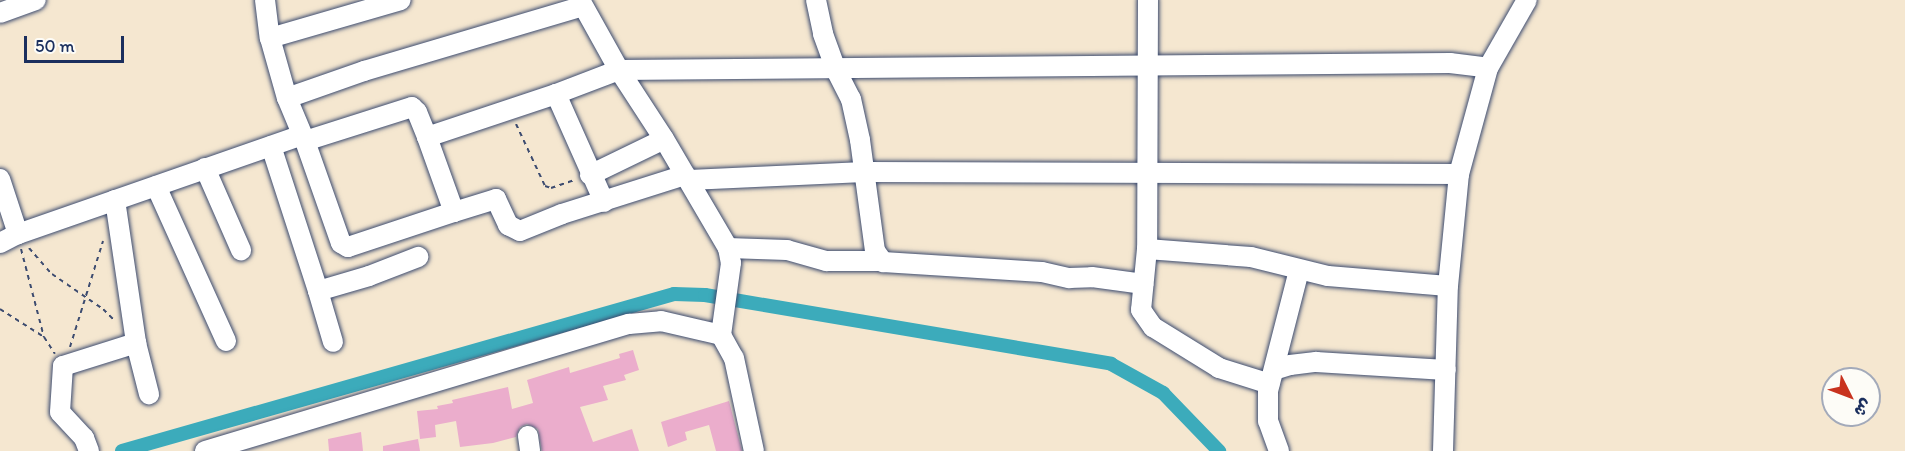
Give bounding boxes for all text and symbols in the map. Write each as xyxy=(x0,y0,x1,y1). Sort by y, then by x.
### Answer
scale bar xyxy=(27,24,128,62)
text: 50 m xyxy=(35,35,75,57)
north arrow xyxy=(1821,367,1881,427)
text: ش xyxy=(1850,395,1876,421)

